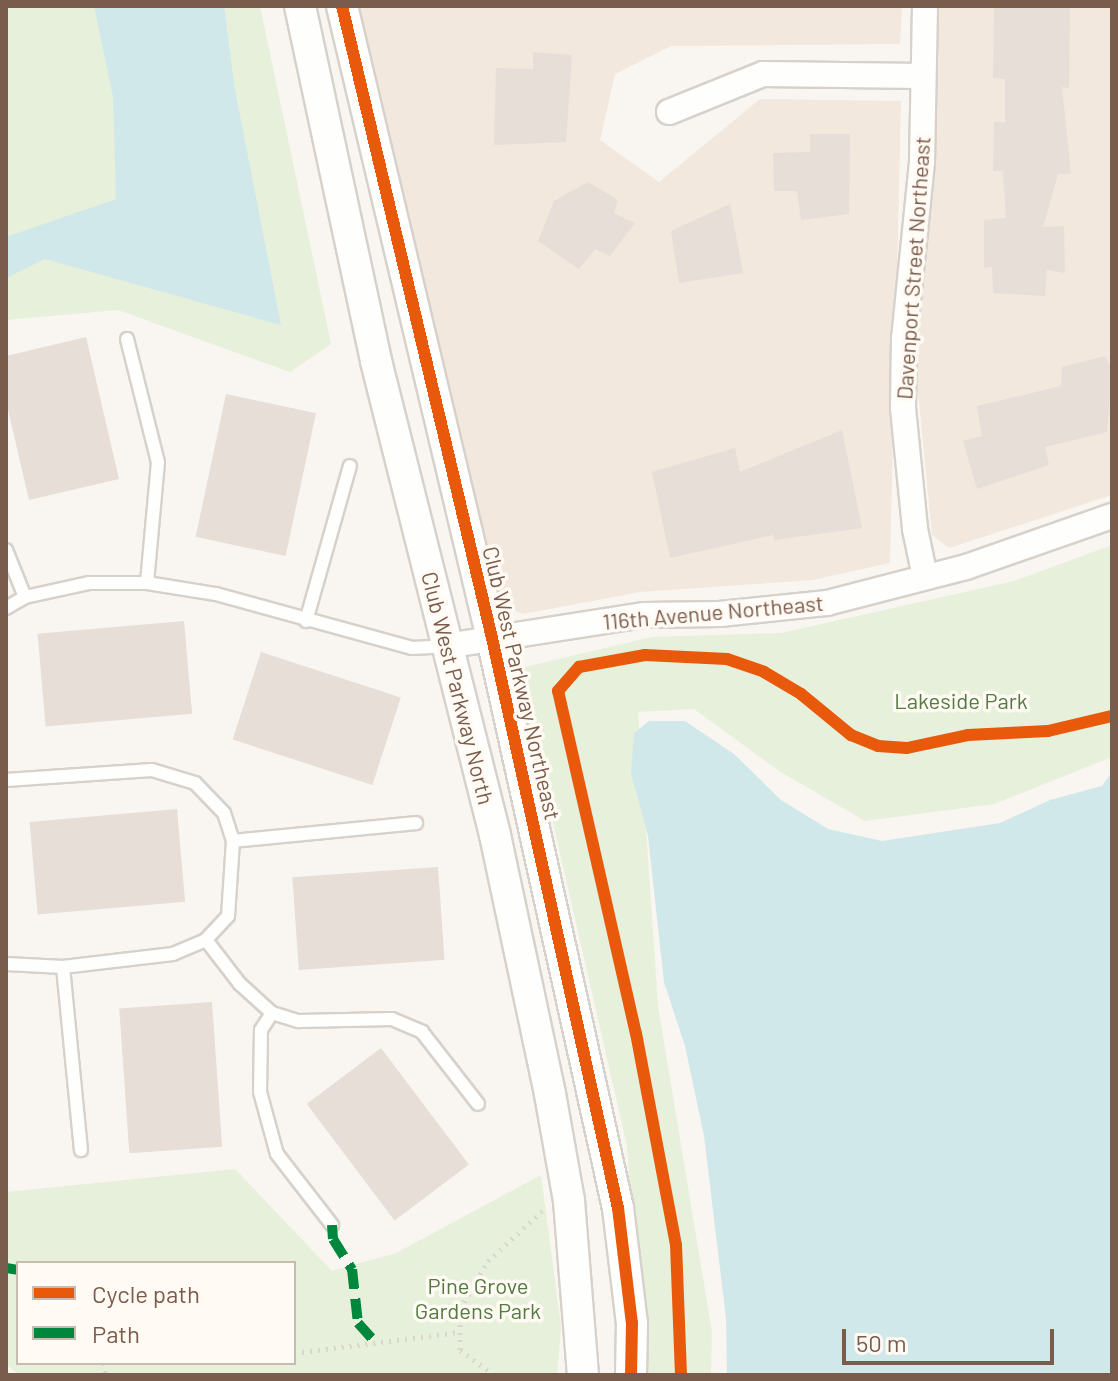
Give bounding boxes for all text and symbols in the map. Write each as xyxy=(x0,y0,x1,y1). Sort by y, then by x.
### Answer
street label: Davenport Street Northeast xyxy=(891,136,935,400)
street label: Club West Parkway Northeast xyxy=(478,544,566,822)
street label: Club West Parkway North xyxy=(416,569,500,807)
street label: 116th Avenue Northeast xyxy=(601,589,825,635)
park label: Lakeside Park xyxy=(894,688,1028,714)
legend xyxy=(16,1261,296,1365)
park label: Pine Grove Gardens Park xyxy=(415,1272,541,1324)
text: Cycle path xyxy=(92,1279,200,1308)
scale bar xyxy=(846,1313,1058,1363)
text: Path xyxy=(92,1319,140,1348)
text: 50 m xyxy=(856,1328,907,1357)

